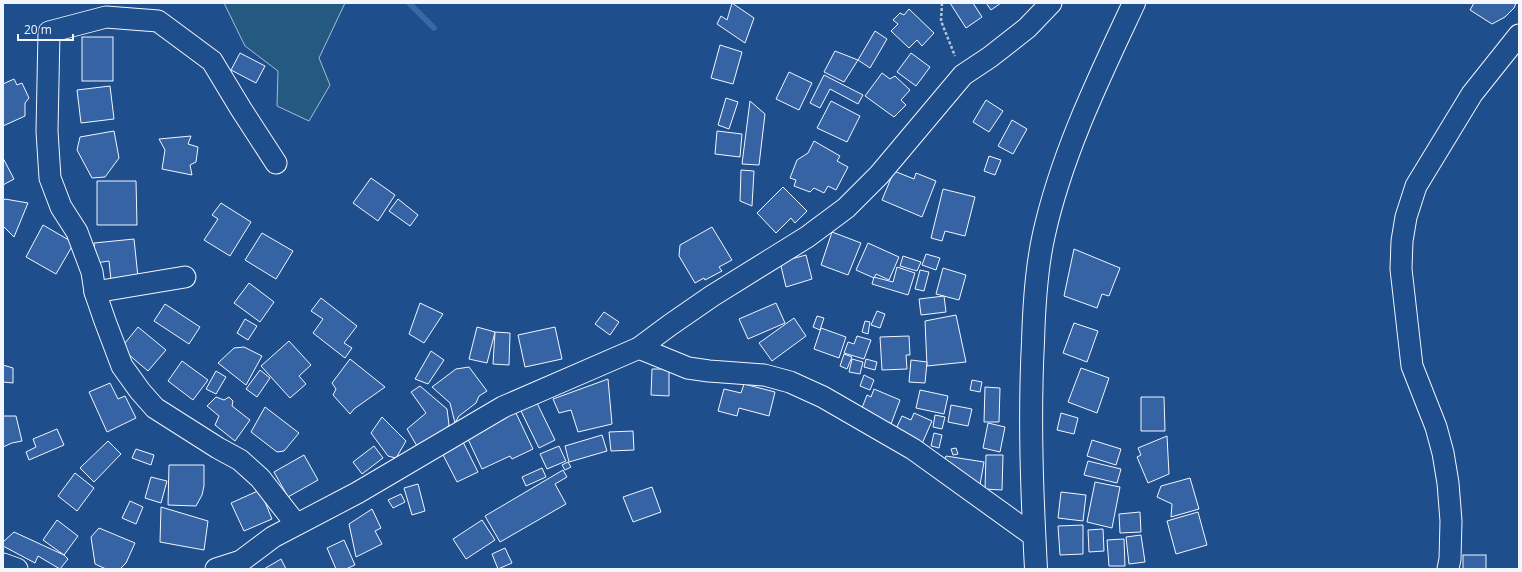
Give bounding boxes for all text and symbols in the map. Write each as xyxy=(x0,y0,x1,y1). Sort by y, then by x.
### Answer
scale bar xyxy=(18,16,73,42)
text: 20 m xyxy=(24,21,52,38)

